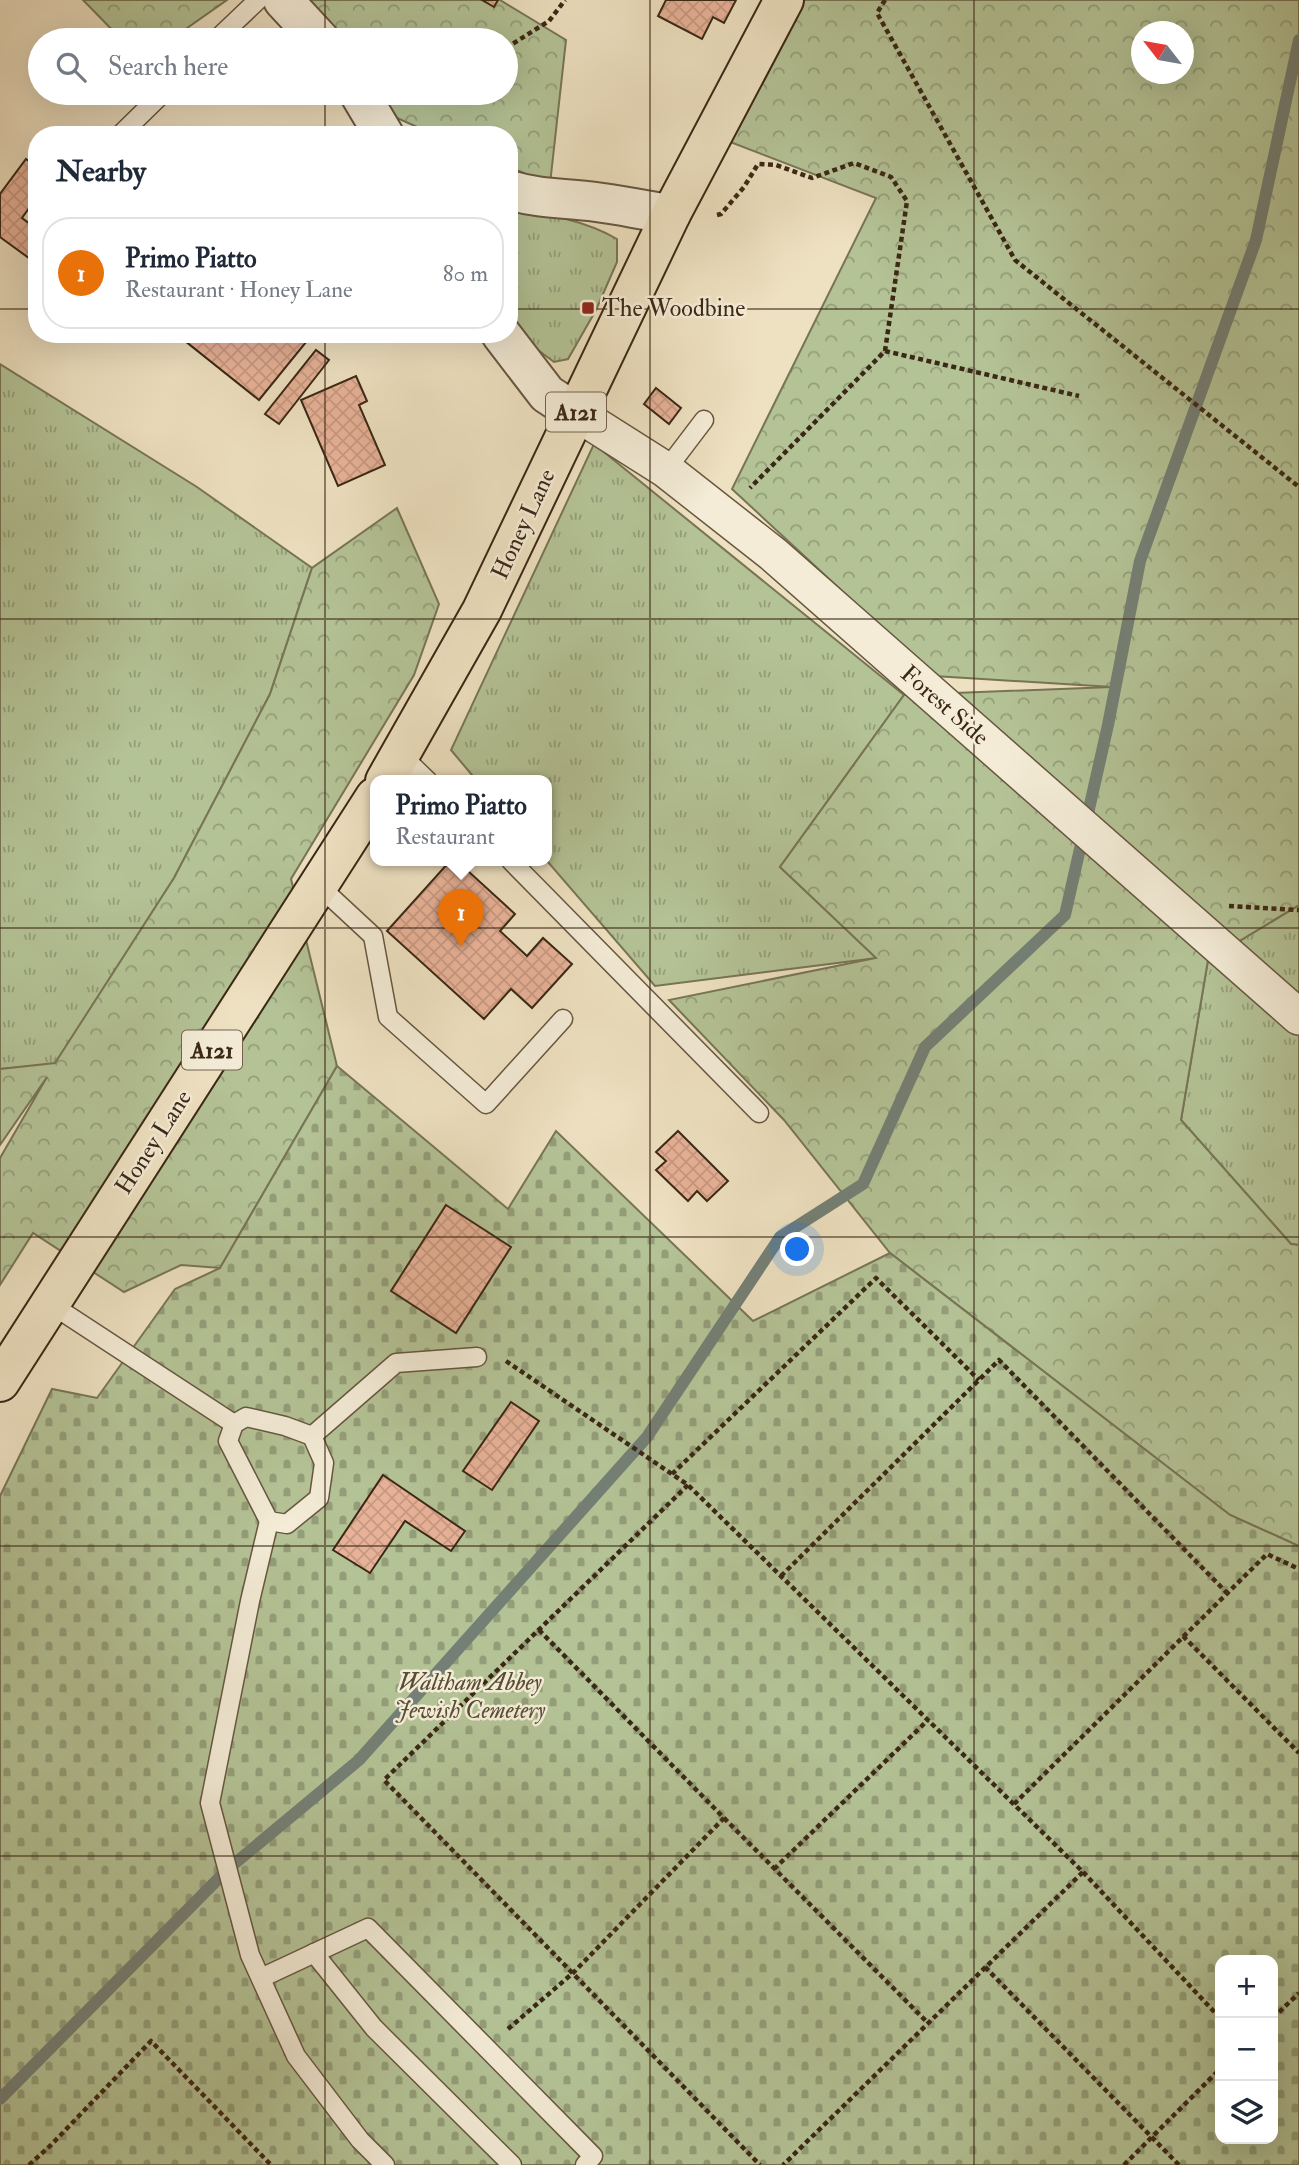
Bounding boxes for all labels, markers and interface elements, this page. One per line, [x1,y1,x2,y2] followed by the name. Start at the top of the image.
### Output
[1131,21,1194,84] north arrow
[28,28,518,105] search box
[52,48,90,86] icon: search
[108,51,228,83] text: Search here
[56,153,146,190] text: Nearby
[125,243,257,275] text: Primo Piatto
[77,259,85,288] text: 1
[443,259,488,288] text: 80 m
[125,275,353,304] text: Restaurant · Honey Lane
[602,293,745,324] place label: The Woodbine
[580,300,596,316] marker: The Woodbine
[546,392,606,432] road number: A121
[484,464,563,585] street label: Honey Lane
[894,658,995,752] street label: Forest Side
[370,775,552,866] popup
[395,790,527,822] text: Primo Piatto
[395,822,495,851] text: Restaurant
[438,889,484,947] pin: 1
[182,1030,242,1070] road number: A121
[108,1084,199,1200] street label: Honey Lane
[780,1232,814,1266] your location
[395,1667,546,1726] park label: Waltham Abbey Jewish Cemetery
[1215,1955,1278,2144] map controls
[1215,1955,1278,2018] button: +
[1215,2018,1278,2081] button: −
[1215,2081,1278,2144] button: layers

